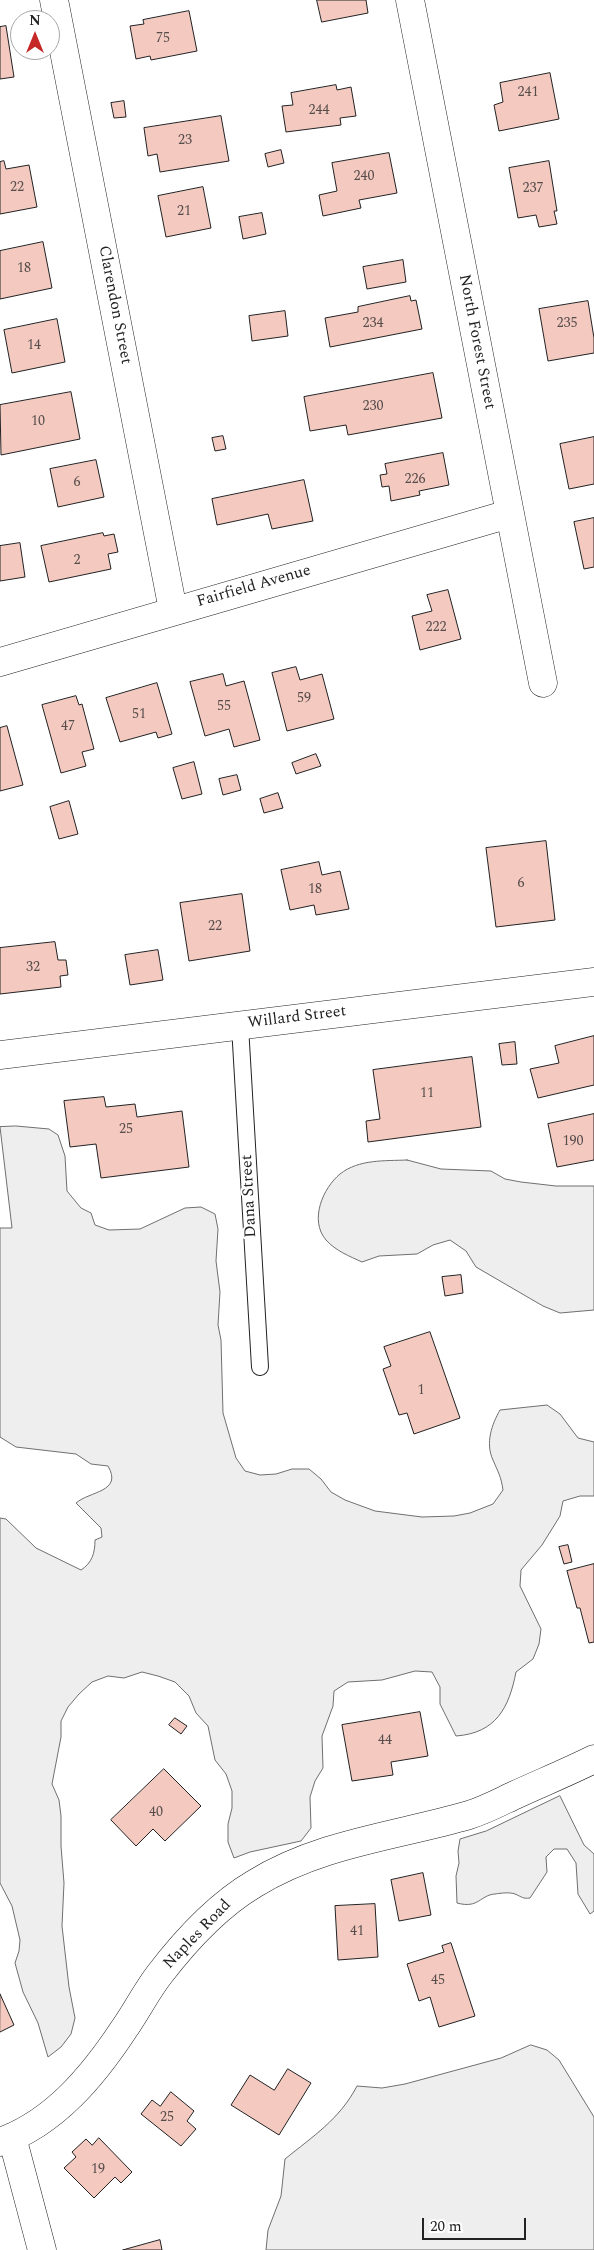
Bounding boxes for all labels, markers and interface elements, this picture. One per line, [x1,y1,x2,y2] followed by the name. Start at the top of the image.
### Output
[10,10,60,60] north arrow
[29,10,41,31] text: N
[156,31,170,47] house number: 75
[518,85,538,101] house number: 241
[309,103,329,119] house number: 244
[178,133,192,149] house number: 23
[354,169,374,185] house number: 240
[10,180,24,196] house number: 22
[523,181,543,197] house number: 237
[177,204,191,220] house number: 21
[93,244,135,366] street label: Clarendon Street
[17,261,31,277] house number: 18
[453,273,499,411] street label: North Forest Street
[363,316,383,332] house number: 234
[557,316,577,332] house number: 235
[27,338,41,354] house number: 14
[363,399,383,415] house number: 230
[31,414,45,430] house number: 10
[405,472,425,488] house number: 226
[74,475,80,491] house number: 6
[74,553,80,569] house number: 2
[195,562,313,612] street label: Fairfield Avenue
[426,620,446,636] house number: 222
[297,691,311,707] house number: 59
[217,699,231,715] house number: 55
[132,707,146,723] house number: 51
[61,719,75,735] house number: 47
[518,876,524,892] house number: 6
[308,882,322,898] house number: 18
[208,919,222,935] house number: 22
[26,960,40,976] house number: 32
[247,1002,347,1034] street label: Willard Street
[420,1086,434,1102] house number: 11
[119,1122,133,1138] house number: 25
[563,1134,583,1150] house number: 190
[238,1154,262,1238] street label: Dana Street
[418,1383,424,1399] house number: 1
[378,1733,392,1749] house number: 44
[149,1805,163,1821] house number: 40
[160,1896,236,1974] street label: Naples Road
[350,1924,364,1940] house number: 41
[431,1973,445,1989] house number: 45
[160,2110,174,2126] house number: 25
[91,2162,105,2178] house number: 19
[424,2208,528,2240] scale bar
[430,2215,462,2238] text: 20 m

